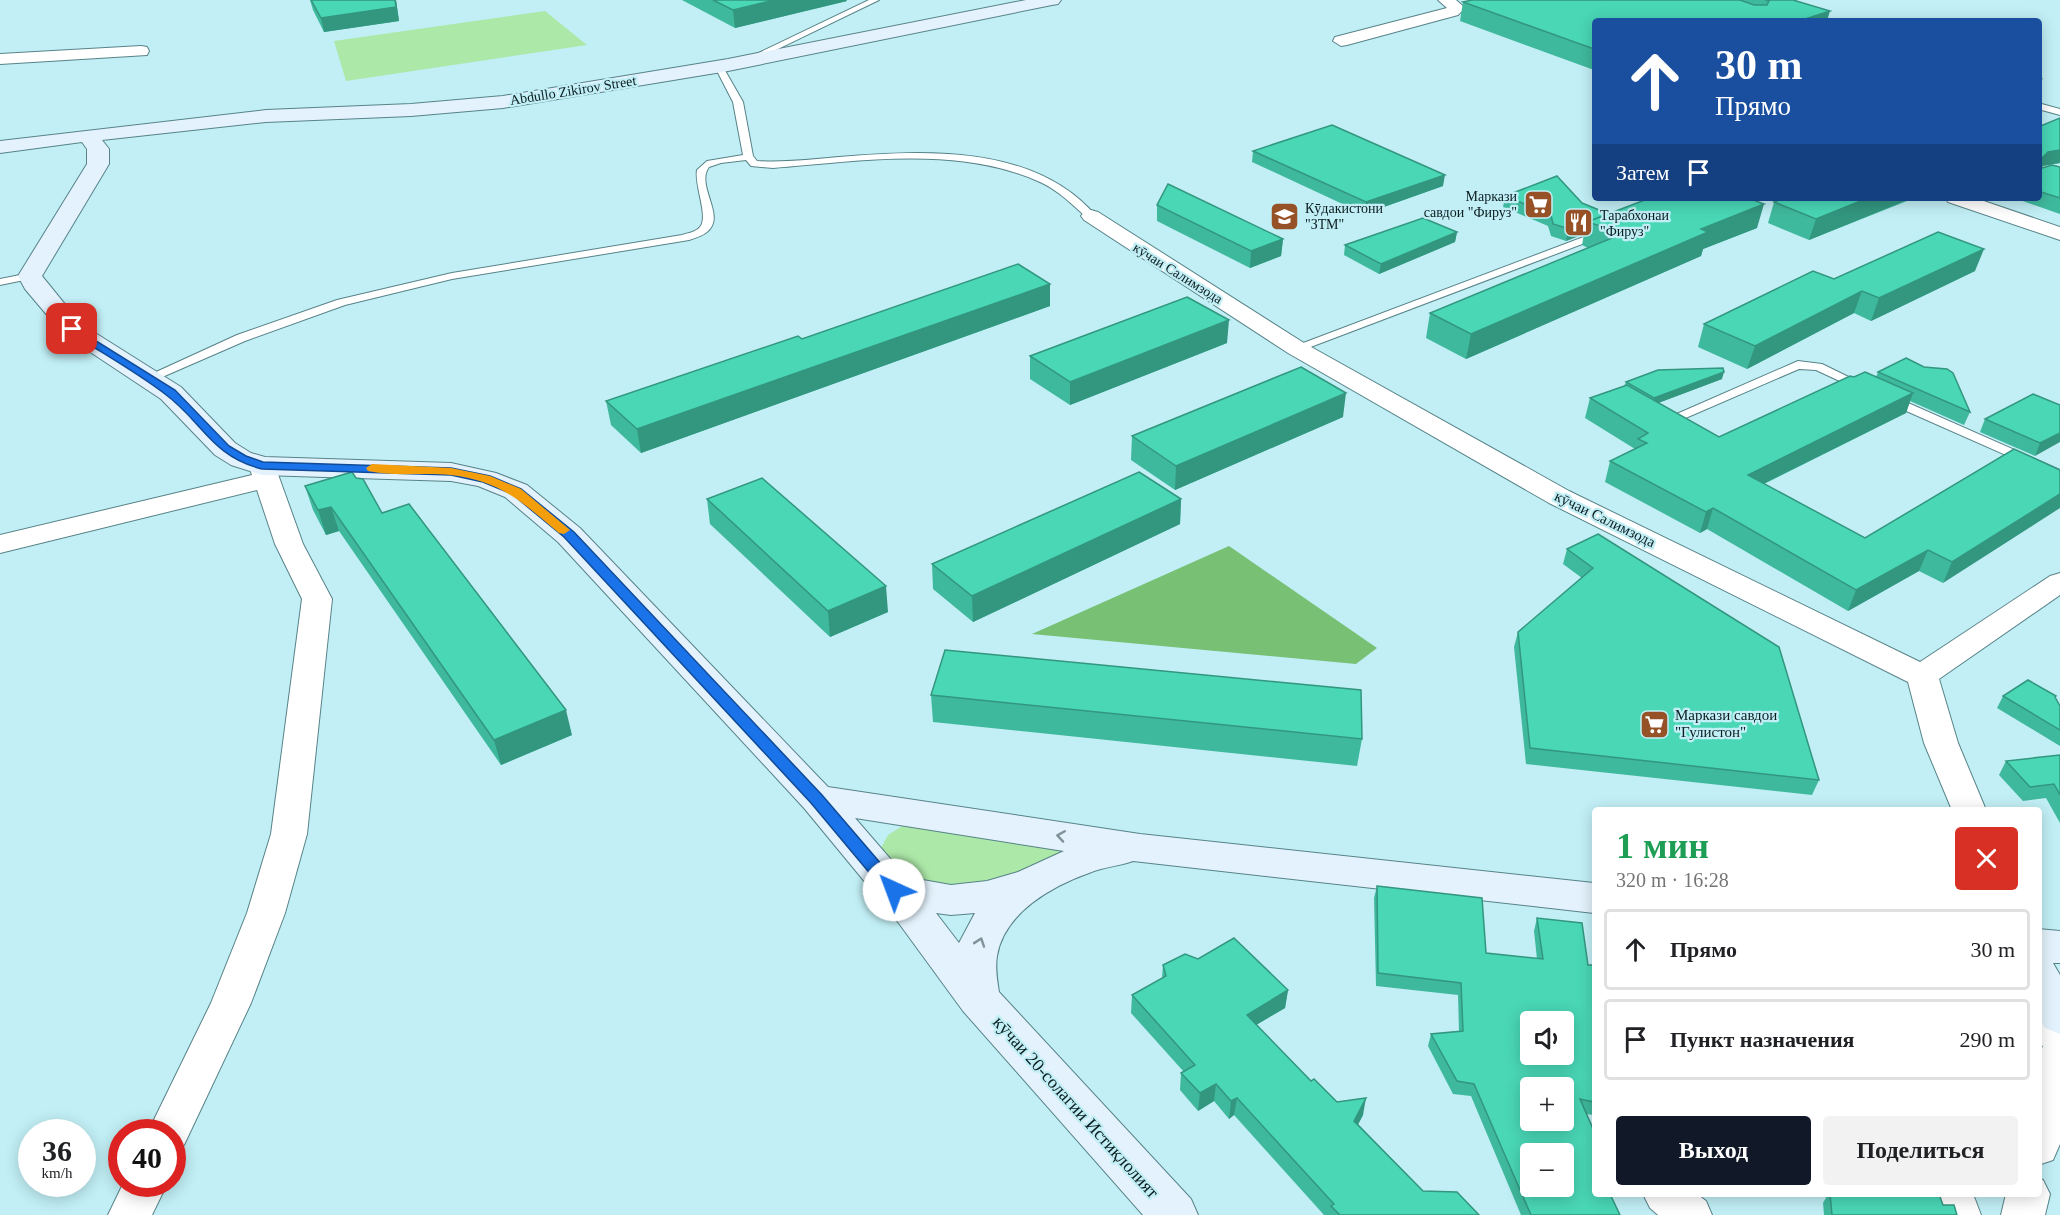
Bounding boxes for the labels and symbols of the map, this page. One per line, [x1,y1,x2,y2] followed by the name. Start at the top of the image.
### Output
[509,73,637,108] street label: Abdullo Zikirov Street
[1522,188,1554,220] supermarket icon: Маркази савдои "Фируз"
[1424,189,1517,220] place label: Маркази савдои "Фируз"
[1268,200,1300,232] school or university icon: Кӯдакистони "ЗТМ"
[1305,201,1384,232] place label: Кӯдакистони "ЗТМ"
[1563,207,1595,239] restaurant icon: Тарабхонаи "Фируз"
[1600,208,1669,239] place label: Тарабхонаи "Фируз"
[1130,240,1226,307] street label: кӯчаи Салимзода
[46,303,97,354] pin
[1552,488,1658,550] street label: кӯчаи Салимзода
[1675,707,1777,740] place label: Маркази савдои "Гулистон"
[1638,708,1670,740] supermarket icon: Маркази савдои "Гулистон"
[1057,830,1066,842] one-way arrow
[862,858,926,922] position arrow
[973,937,986,948] one-way arrow
[989,1012,1163,1202] street label: кӯчаи 20-солагии Истиқлолият
[108,1119,186,1197] speed limit sign: 40

